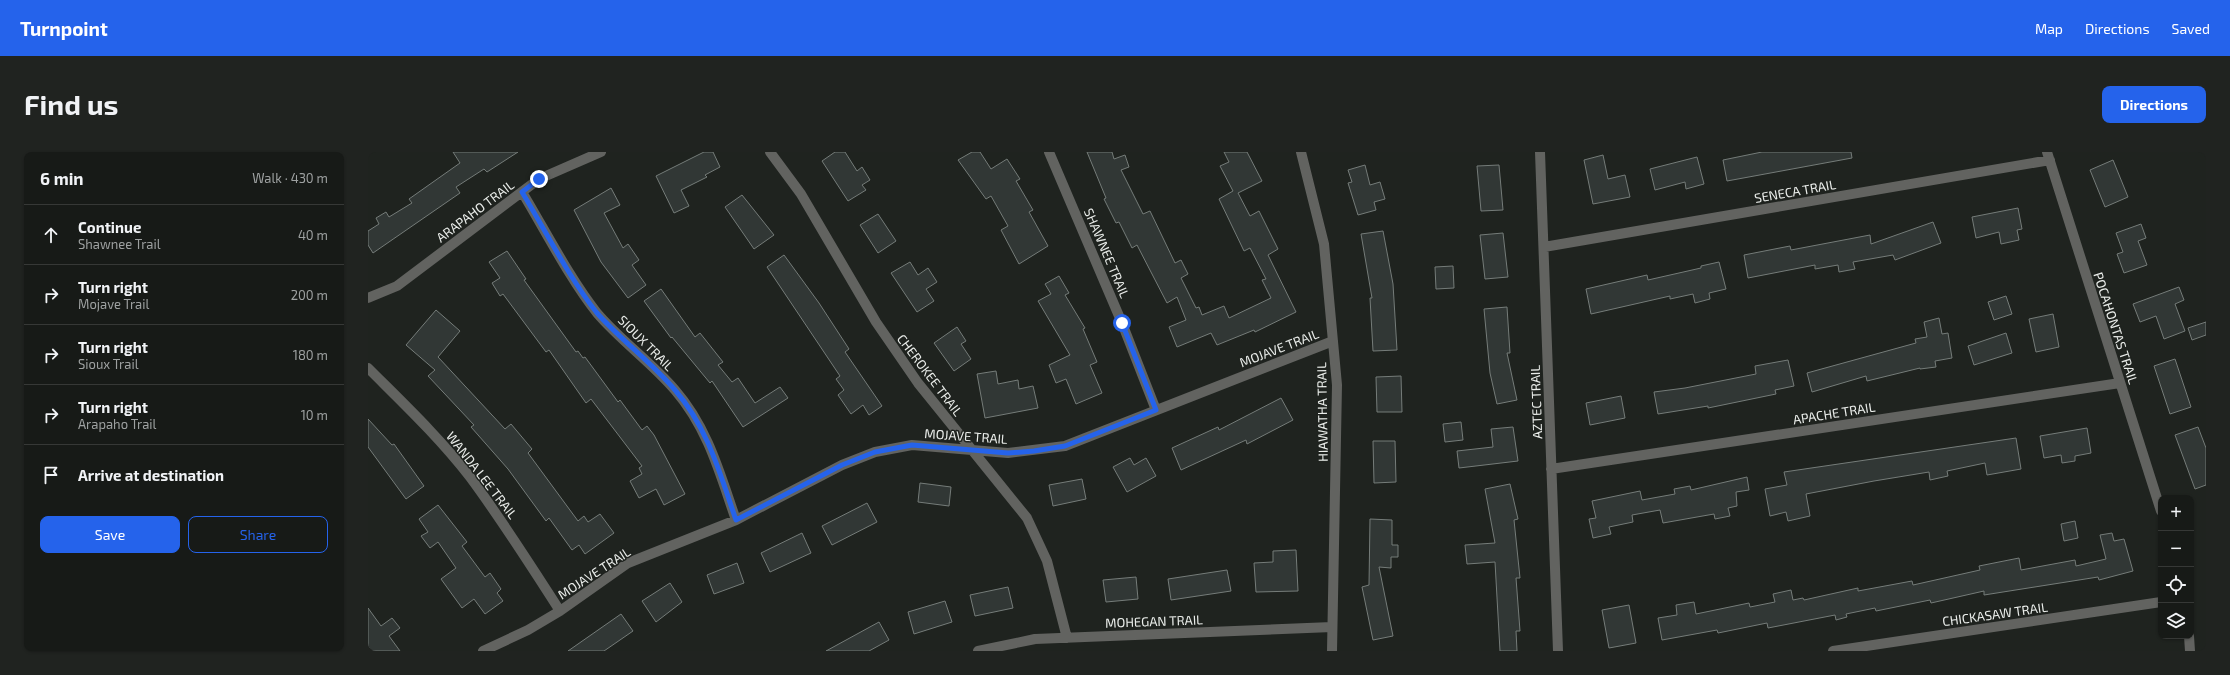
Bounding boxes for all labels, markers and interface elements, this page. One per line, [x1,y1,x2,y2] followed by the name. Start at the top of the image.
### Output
[20,17,108,40] text: Turnpoint
[2035,20,2063,37] text: Map
[2085,20,2150,37] text: Directions
[2172,20,2210,37] text: Saved
[2102,86,2206,123] button: Directions
[24,87,118,121] text: Find us
[40,168,84,188] text: 6 min
[252,170,328,186] text: Walk · 430 m
[530,170,548,188] route end
[433,176,517,245] street label: ARAPAHO TRAIL
[1753,176,1837,206] street label: SENECA TRAIL
[1081,206,1133,301] street label: SHAWNEE TRAIL
[78,218,141,236] text: Continue
[40,224,62,246] icon: ahead
[298,227,328,243] text: 40 m
[78,236,161,252] text: Shawnee Trail
[2090,270,2142,386] street label: POCAHONTAS TRAIL
[78,278,148,296] text: Turn right
[40,284,62,306] icon: right
[291,287,328,303] text: 200 m
[78,296,149,312] text: Mojave Trail
[615,312,677,374] street label: SIOUX TRAIL
[1113,314,1131,332] route start
[1237,325,1321,370] street label: MOJAVE TRAIL
[894,331,966,419] street label: CHEROKEE TRAIL
[78,338,148,356] text: Turn right
[40,344,62,366] icon: right
[293,347,328,363] text: 180 m
[78,356,139,372] text: Sioux Trail
[1313,362,1331,462] street label: HIAWATHA TRAIL
[1527,364,1545,439] street label: AZTEC TRAIL
[78,398,148,416] text: Turn right
[1792,399,1877,427] street label: APACHE TRAIL
[40,404,62,426] icon: right
[301,407,328,423] text: 10 m
[78,416,156,432] text: Arapaho Trail
[924,425,1009,447] street label: MOJAVE TRAIL
[443,428,521,522] street label: WANDA LEE TRAIL
[40,464,62,486] icon: arrive
[78,466,224,484] text: Arrive at destination
[2158,495,2194,639] map controls
[2158,495,2194,531] button: +
[40,516,180,553] button: Save
[188,516,328,553] button: Share
[2158,531,2194,567] button: −
[555,543,634,602] street label: MOJAVE TRAIL
[2158,567,2194,603] button: locate
[1941,599,2049,629] street label: CHICKASAW TRAIL
[2158,603,2194,639] button: layers
[1105,611,1203,631] street label: MOHEGAN TRAIL

